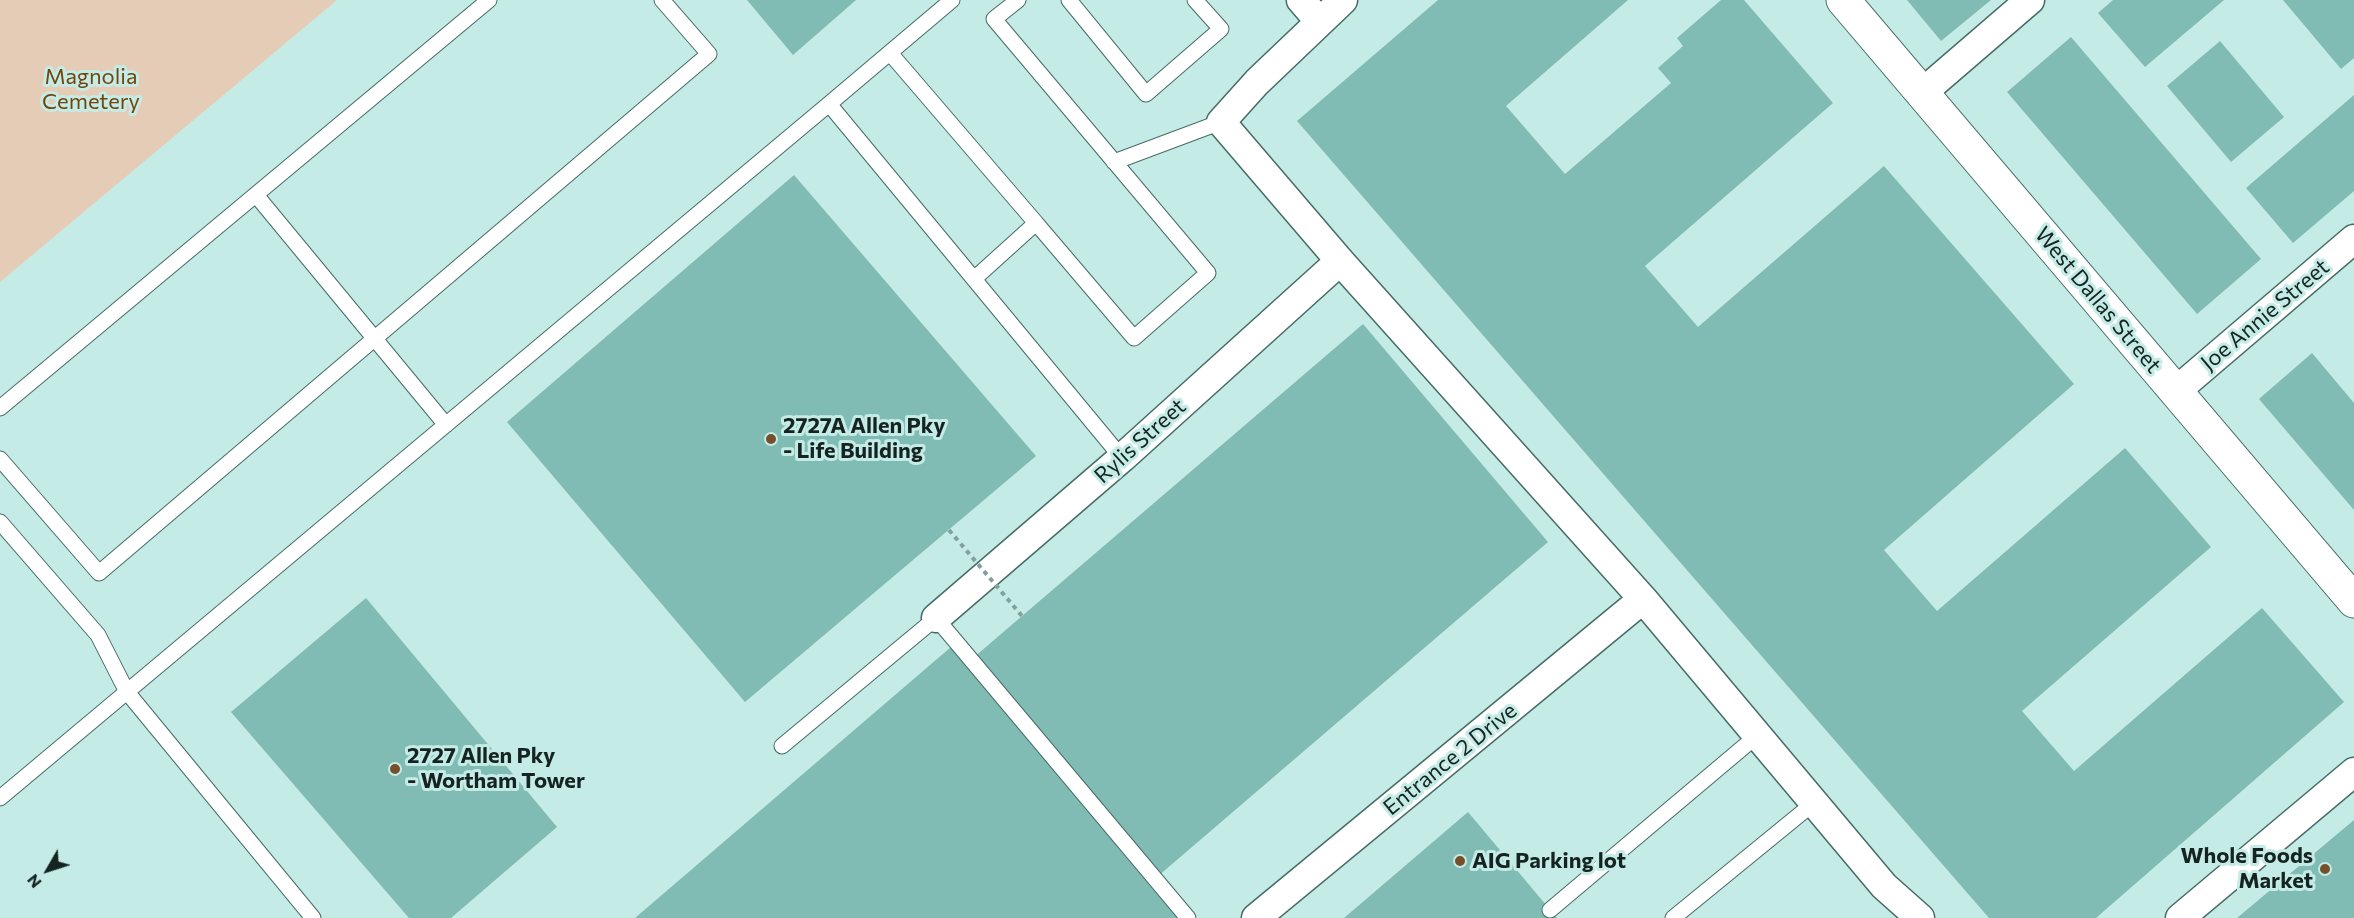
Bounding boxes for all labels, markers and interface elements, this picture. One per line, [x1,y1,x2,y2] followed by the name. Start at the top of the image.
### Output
[42,64,140,116] park label: Magnolia Cemetery
[2029,222,2167,378] street label: West Dallas Street
[2195,254,2335,376] street label: Joe Annie Street
[1089,393,1191,489] street label: Rylis Street
[783,413,946,464] place label: 2727A Allen Pky - Life Building
[764,432,778,446] marker: 2727A Allen Pky - Life Building
[1378,697,1522,821] street label: Entrance 2 Drive
[407,743,585,794] place label: 2727 Allen Pky - Wortham Tower
[388,762,402,776] marker: 2727 Allen Pky - Wortham Tower
[18,840,78,900] north arrow
[2180,843,2313,894] place label: Whole Foods Market
[1472,848,1626,874] place label: AIG Parking lot
[1453,854,1467,868] marker: AIG Parking lot
[2318,862,2332,876] marker: Whole Foods Market
[22,871,45,892] text: N

